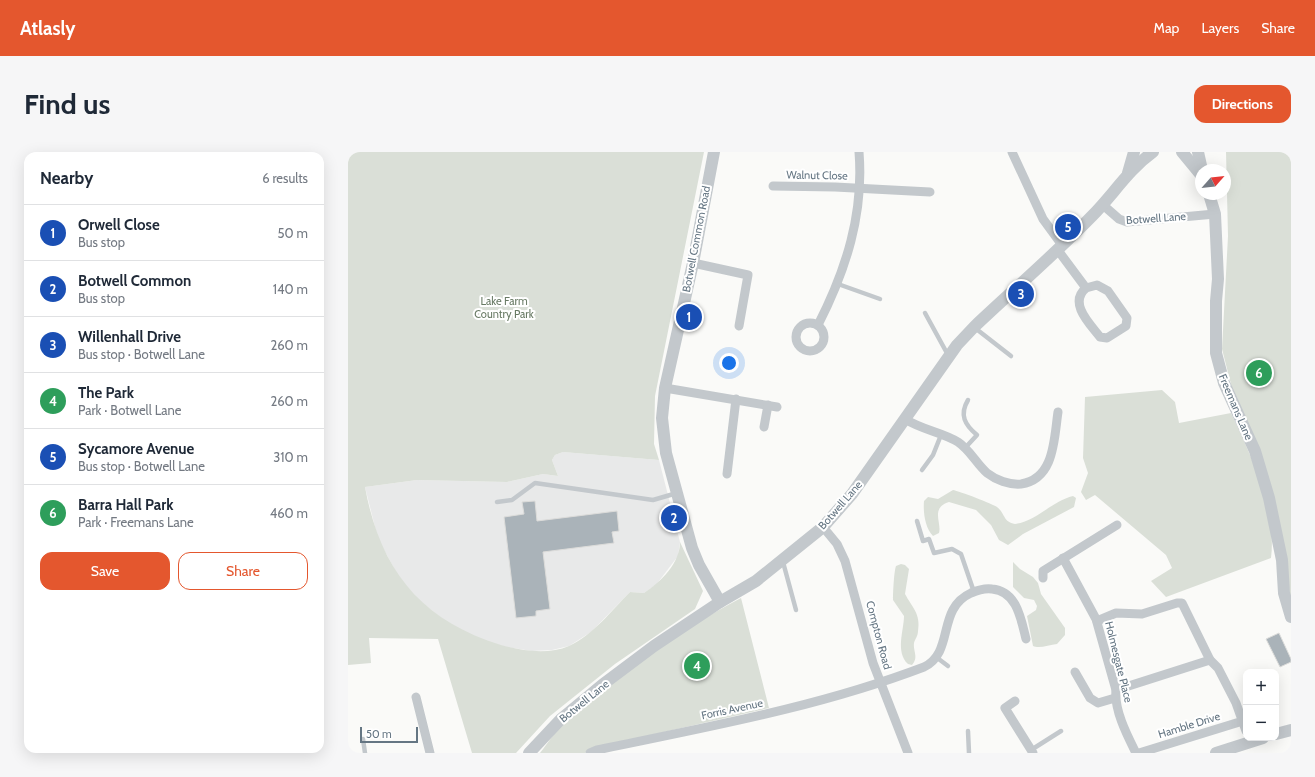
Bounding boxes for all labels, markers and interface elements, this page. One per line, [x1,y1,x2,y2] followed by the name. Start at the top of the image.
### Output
[20,17,76,40] text: Atlasly
[1154,19,1179,37] text: Map
[1201,19,1239,37] text: Layers
[1261,19,1295,37] text: Share
[1194,85,1291,123] button: Directions
[24,87,110,121] text: Find us
[1195,164,1231,200] north arrow
[786,167,848,183] street label: Walnut Close
[40,168,93,188] text: Nearby
[262,170,308,186] text: 6 results
[679,185,713,293] street label: Botwell Common Road
[1126,209,1187,227] street label: Botwell Lane
[1055,212,1081,242] pin: 5
[78,216,160,234] text: Orwell Close
[51,225,55,241] text: 1
[278,225,308,241] text: 50 m
[78,234,125,250] text: Bus stop
[78,272,191,290] text: Botwell Common
[1008,279,1034,309] pin: 3
[50,281,56,297] text: 2
[273,281,308,297] text: 140 m
[78,290,125,306] text: Bus stop
[474,294,534,321] park label: Lake Farm Country Park
[676,302,702,332] pin: 1
[78,328,181,346] text: Willenhall Drive
[49,337,57,353] text: 3
[270,337,308,353] text: 260 m
[78,346,205,362] text: Bus stop · Botwell Lane
[719,353,739,373] your location
[1246,358,1272,388] pin: 6
[1216,372,1256,443] street label: Freemans Lane
[78,384,134,402] text: The Park
[49,393,57,409] text: 4
[270,393,308,409] text: 260 m
[78,402,181,418] text: Park · Botwell Lane
[78,440,194,458] text: Sycamore Avenue
[50,449,56,465] text: 5
[273,449,308,465] text: 310 m
[78,458,205,474] text: Bus stop · Botwell Lane
[815,477,865,532] street label: Botwell Lane
[78,496,174,514] text: Barra Hall Park
[661,503,687,533] pin: 2
[49,505,57,521] text: 6
[270,505,308,521] text: 460 m
[78,514,194,530] text: Park · Freemans Lane
[40,552,170,590] button: Save
[178,552,308,590] button: Share
[863,599,895,671] street label: Compton Road
[1102,620,1136,704] street label: Holmesgate Place
[684,651,710,681] pin: 4
[1243,669,1279,741] map controls
[1243,669,1279,705] button: +
[556,676,612,725] street label: Botwell Lane
[700,696,764,722] street label: Forris Avenue
[1243,705,1279,741] button: −
[1156,709,1222,741] street label: Hamble Drive
[360,725,418,744] scale bar
[366,727,392,741] text: 50 m

